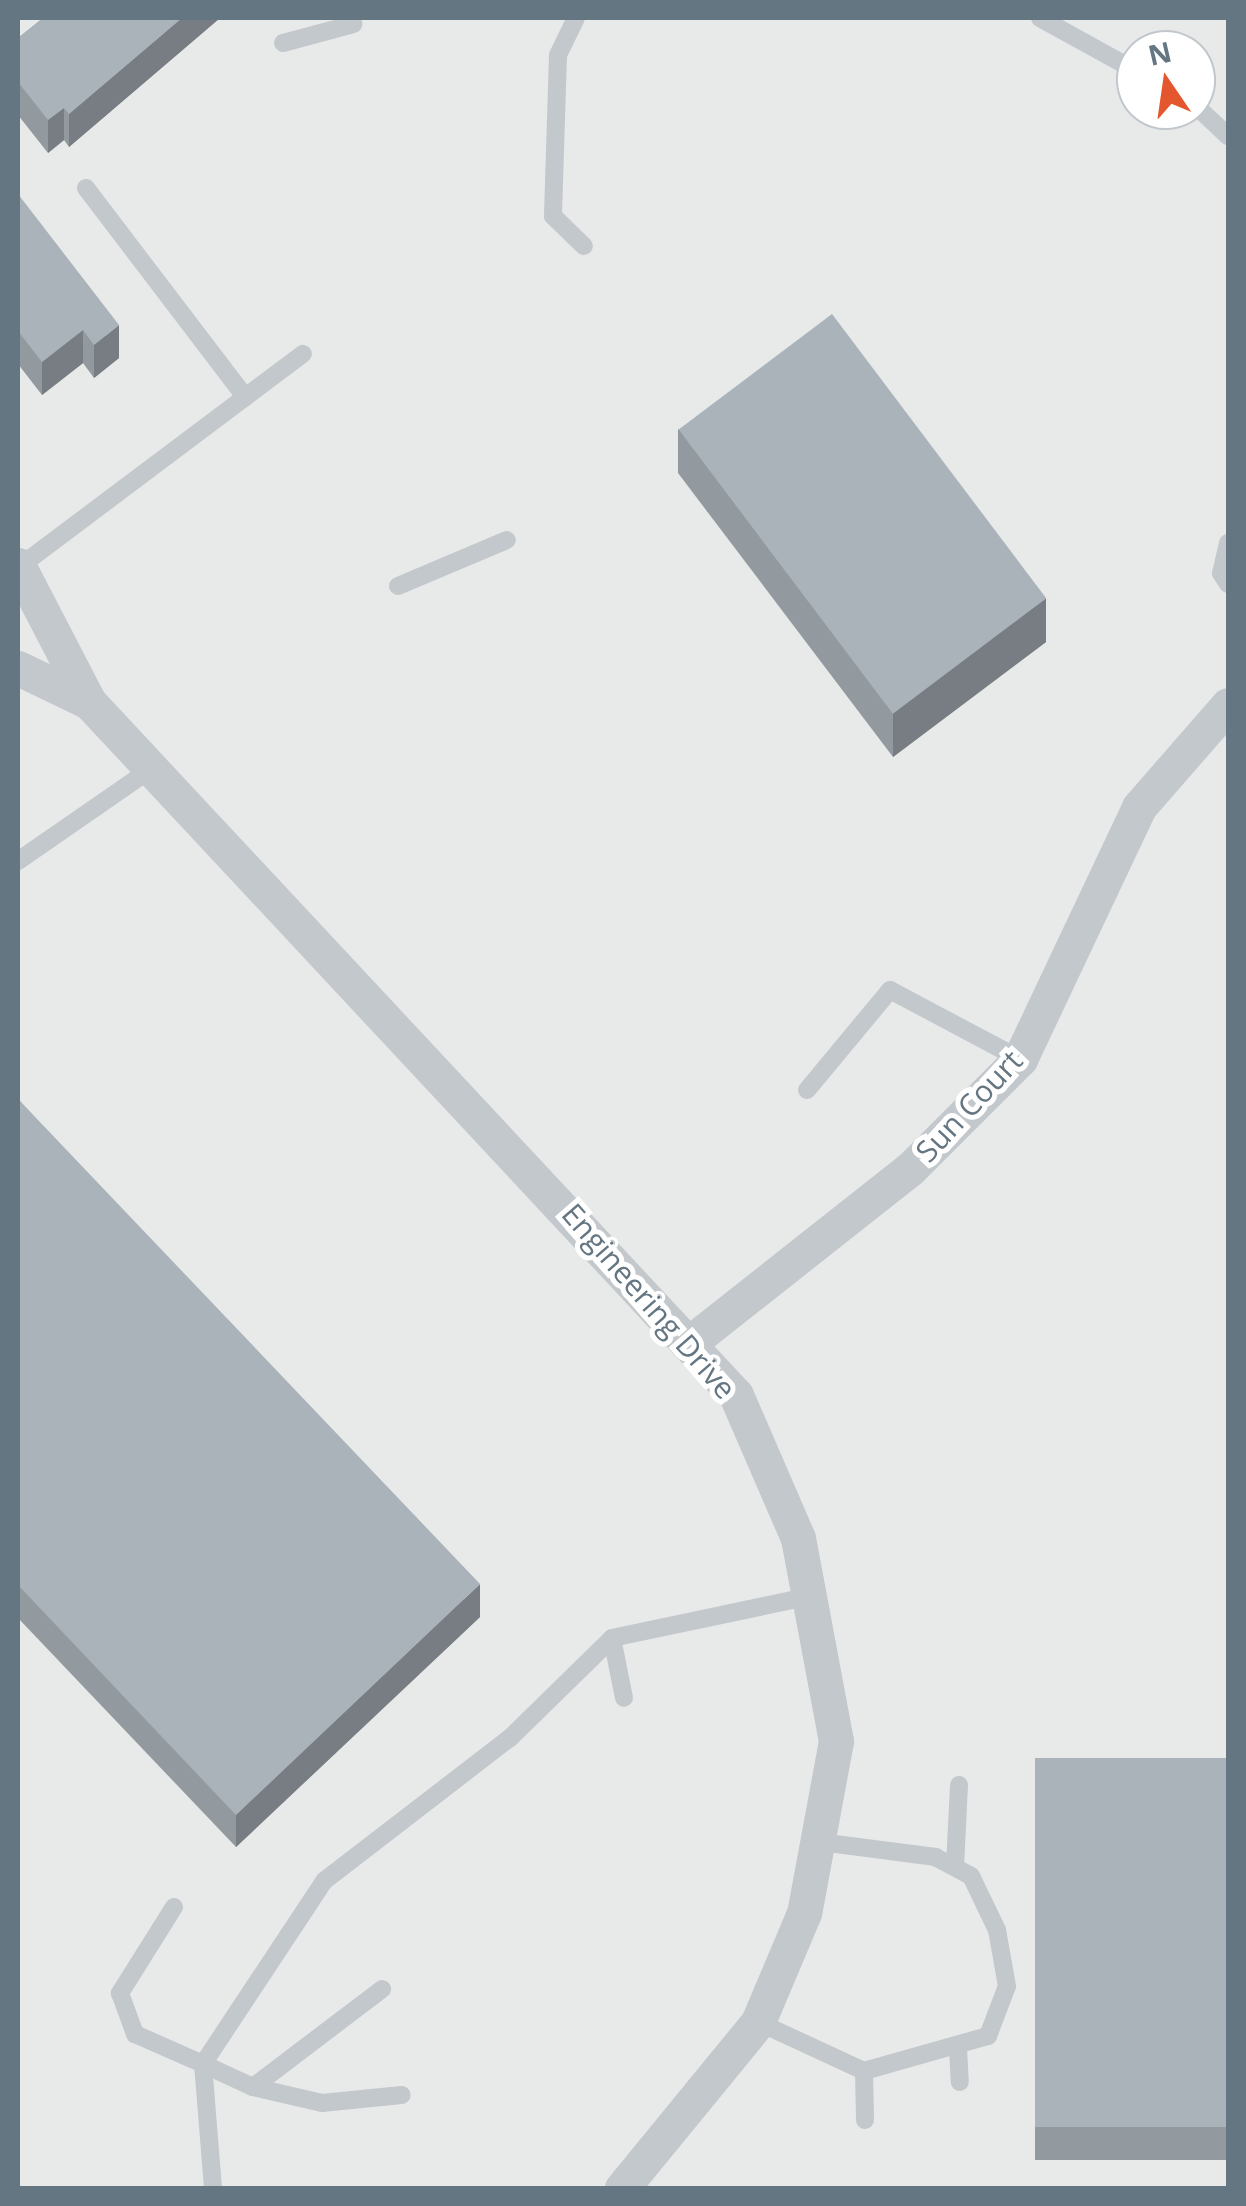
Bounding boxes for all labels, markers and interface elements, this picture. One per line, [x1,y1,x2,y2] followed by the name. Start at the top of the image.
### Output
[1116,30,1216,130] north arrow
[1144,32,1175,74] text: N
[908,1043,1030,1169] street label: Sun Court
[554,1196,744,1406] street label: Engineering Drive

